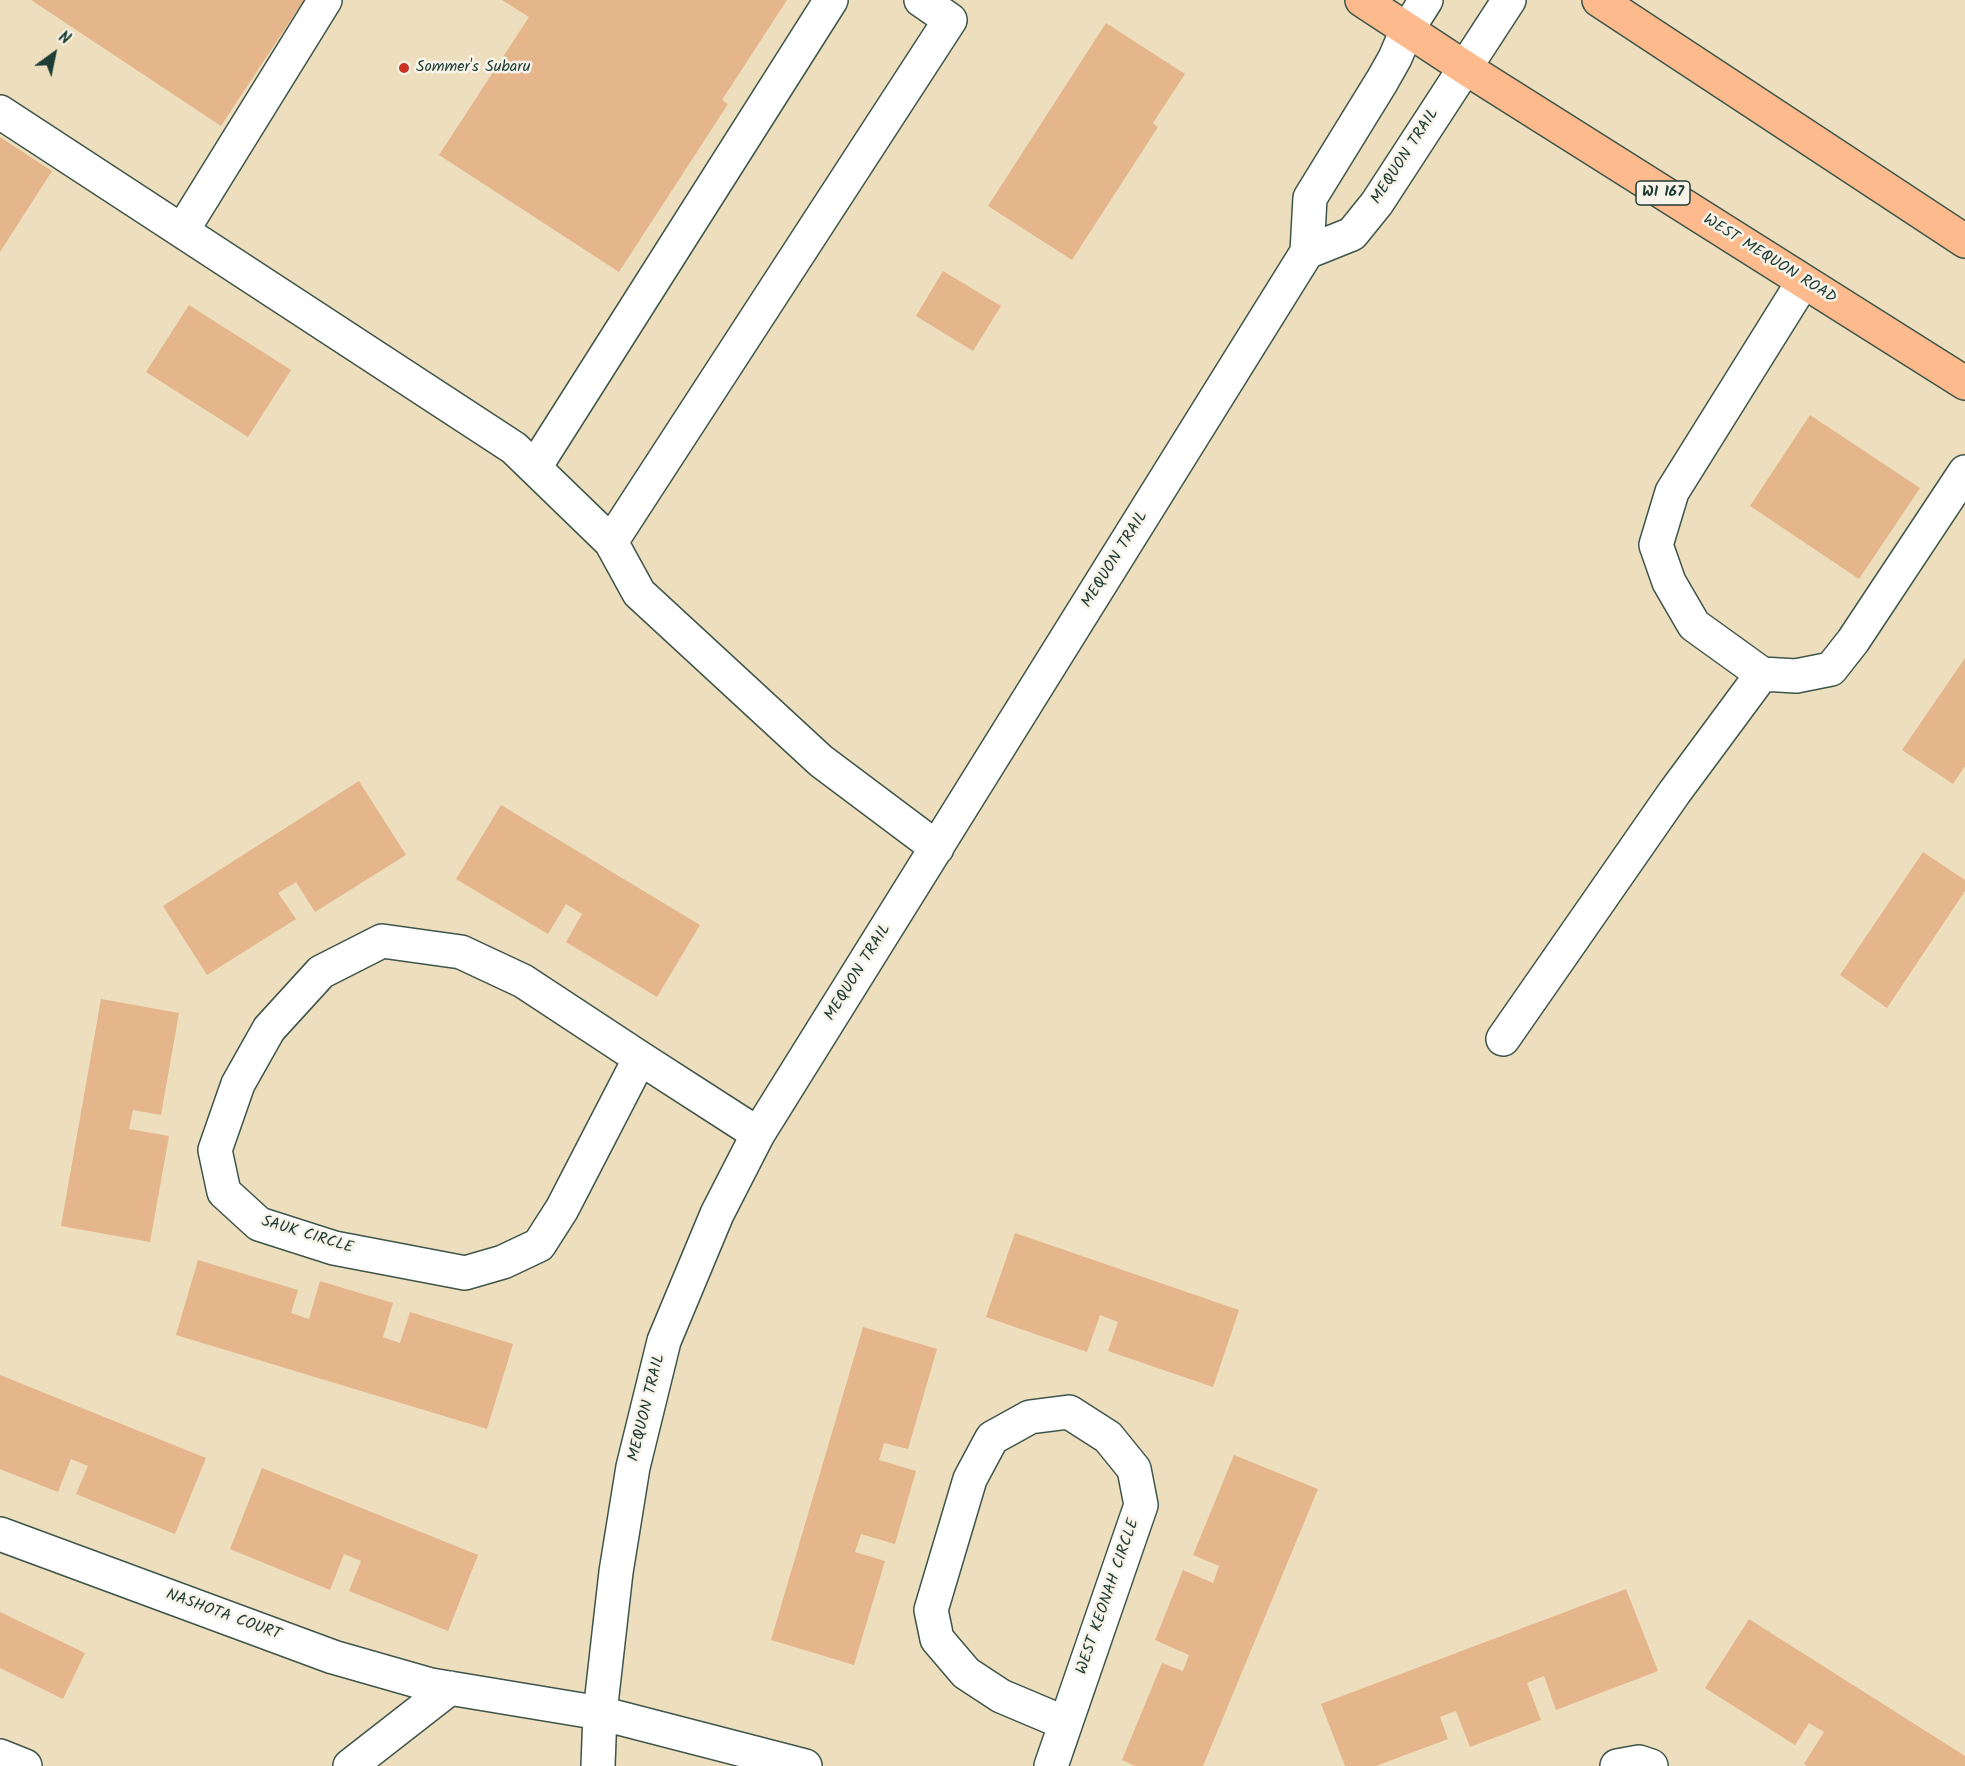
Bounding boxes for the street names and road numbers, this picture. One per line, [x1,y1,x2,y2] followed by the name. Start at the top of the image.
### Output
[1368,106,1444,208] street label: MEQUON TRAIL
[1636,181,1690,205] road number: WI 167
[1699,211,1839,309] street label: WEST MEQUON ROAD
[1079,508,1153,612] street label: MEQUON TRAIL
[822,921,896,1025] street label: MEQUON TRAIL
[259,1213,355,1259] street label: SAUK CIRCLE
[625,1352,671,1464] street label: MEQUON TRAIL
[1073,1517,1145,1677] street label: WEST KEONAH CIRCLE
[163,1586,283,1646] street label: NASHOTA COURT

